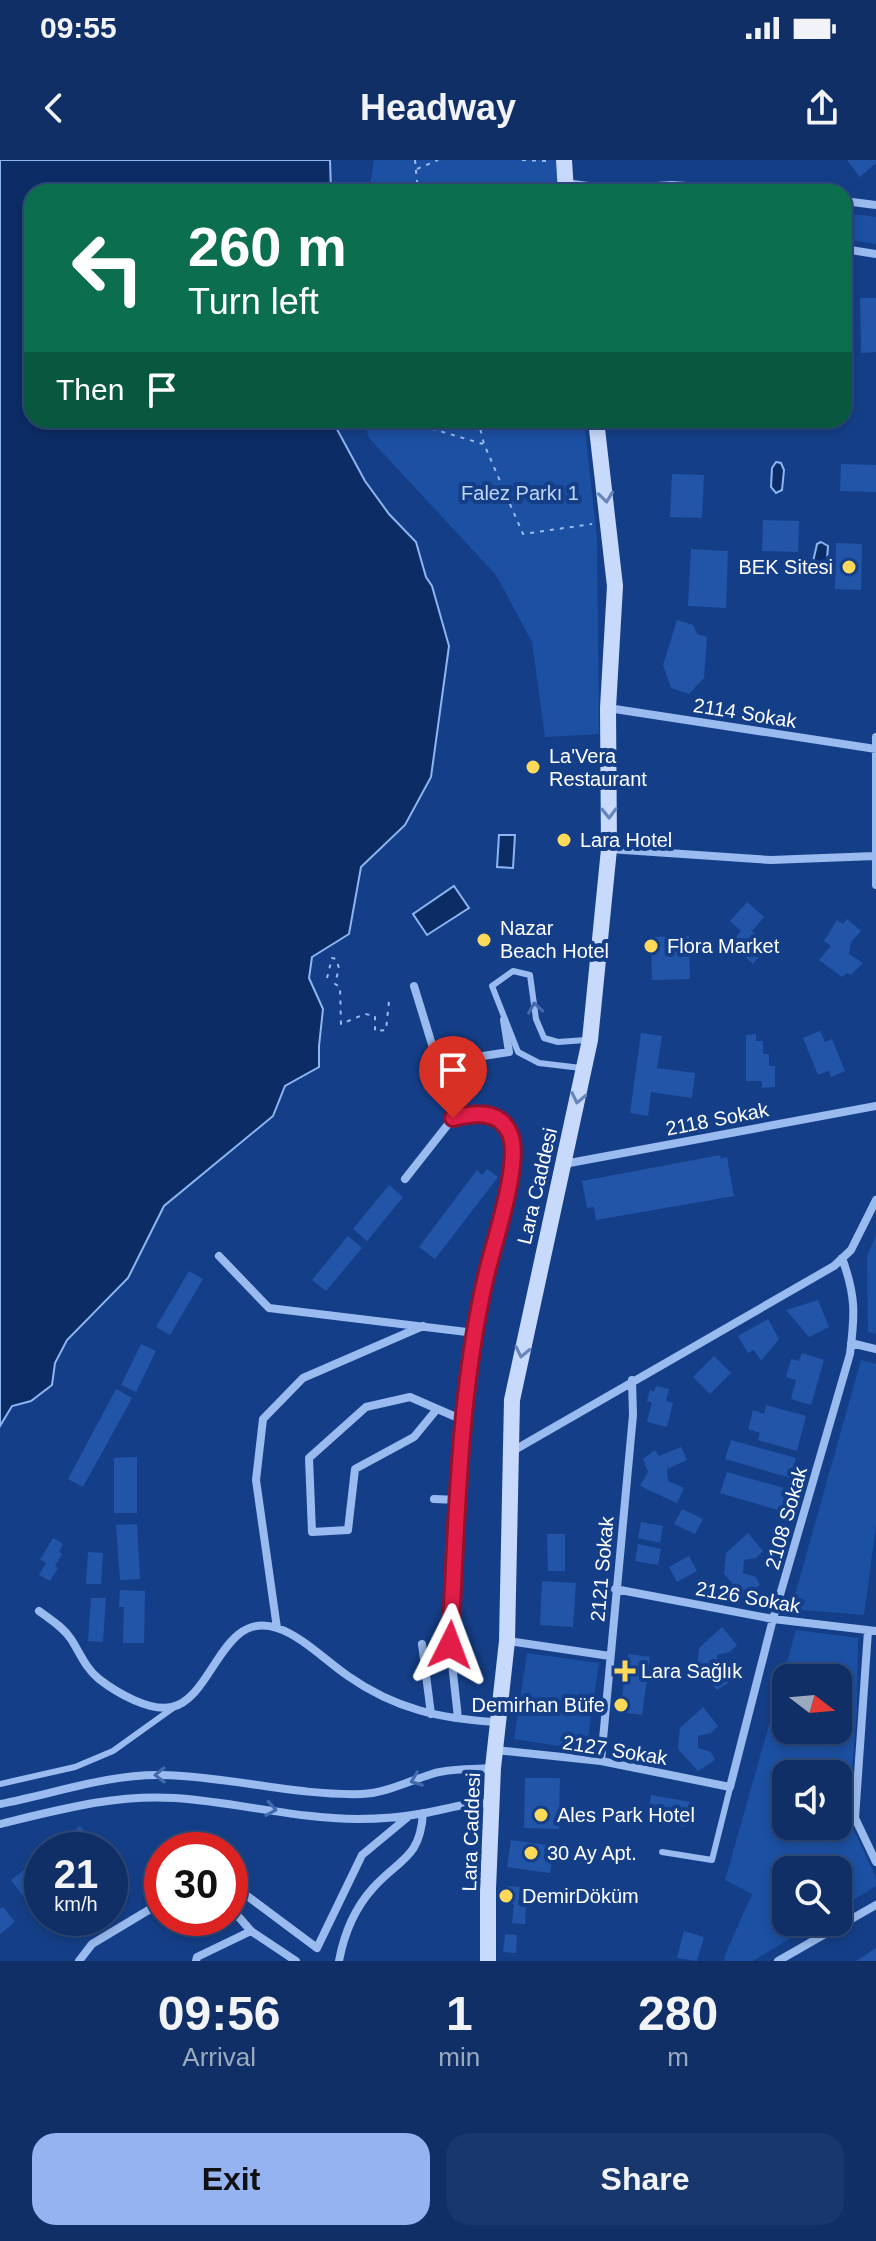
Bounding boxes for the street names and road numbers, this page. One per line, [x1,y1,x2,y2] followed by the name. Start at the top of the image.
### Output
[692,694,799,732] street label: 2114 Sokak
[664,1098,771,1140] street label: 2118 Sokak
[513,1126,561,1246] street label: Lara Caddesi
[761,1463,811,1572] street label: 2108 Sokak
[586,1514,618,1623] street label: 2121 Sokak
[694,1577,803,1617] street label: 2126 Sokak
[561,1731,670,1769] street label: 2127 Sokak
[458,1772,484,1892] street label: Lara Caddesi

